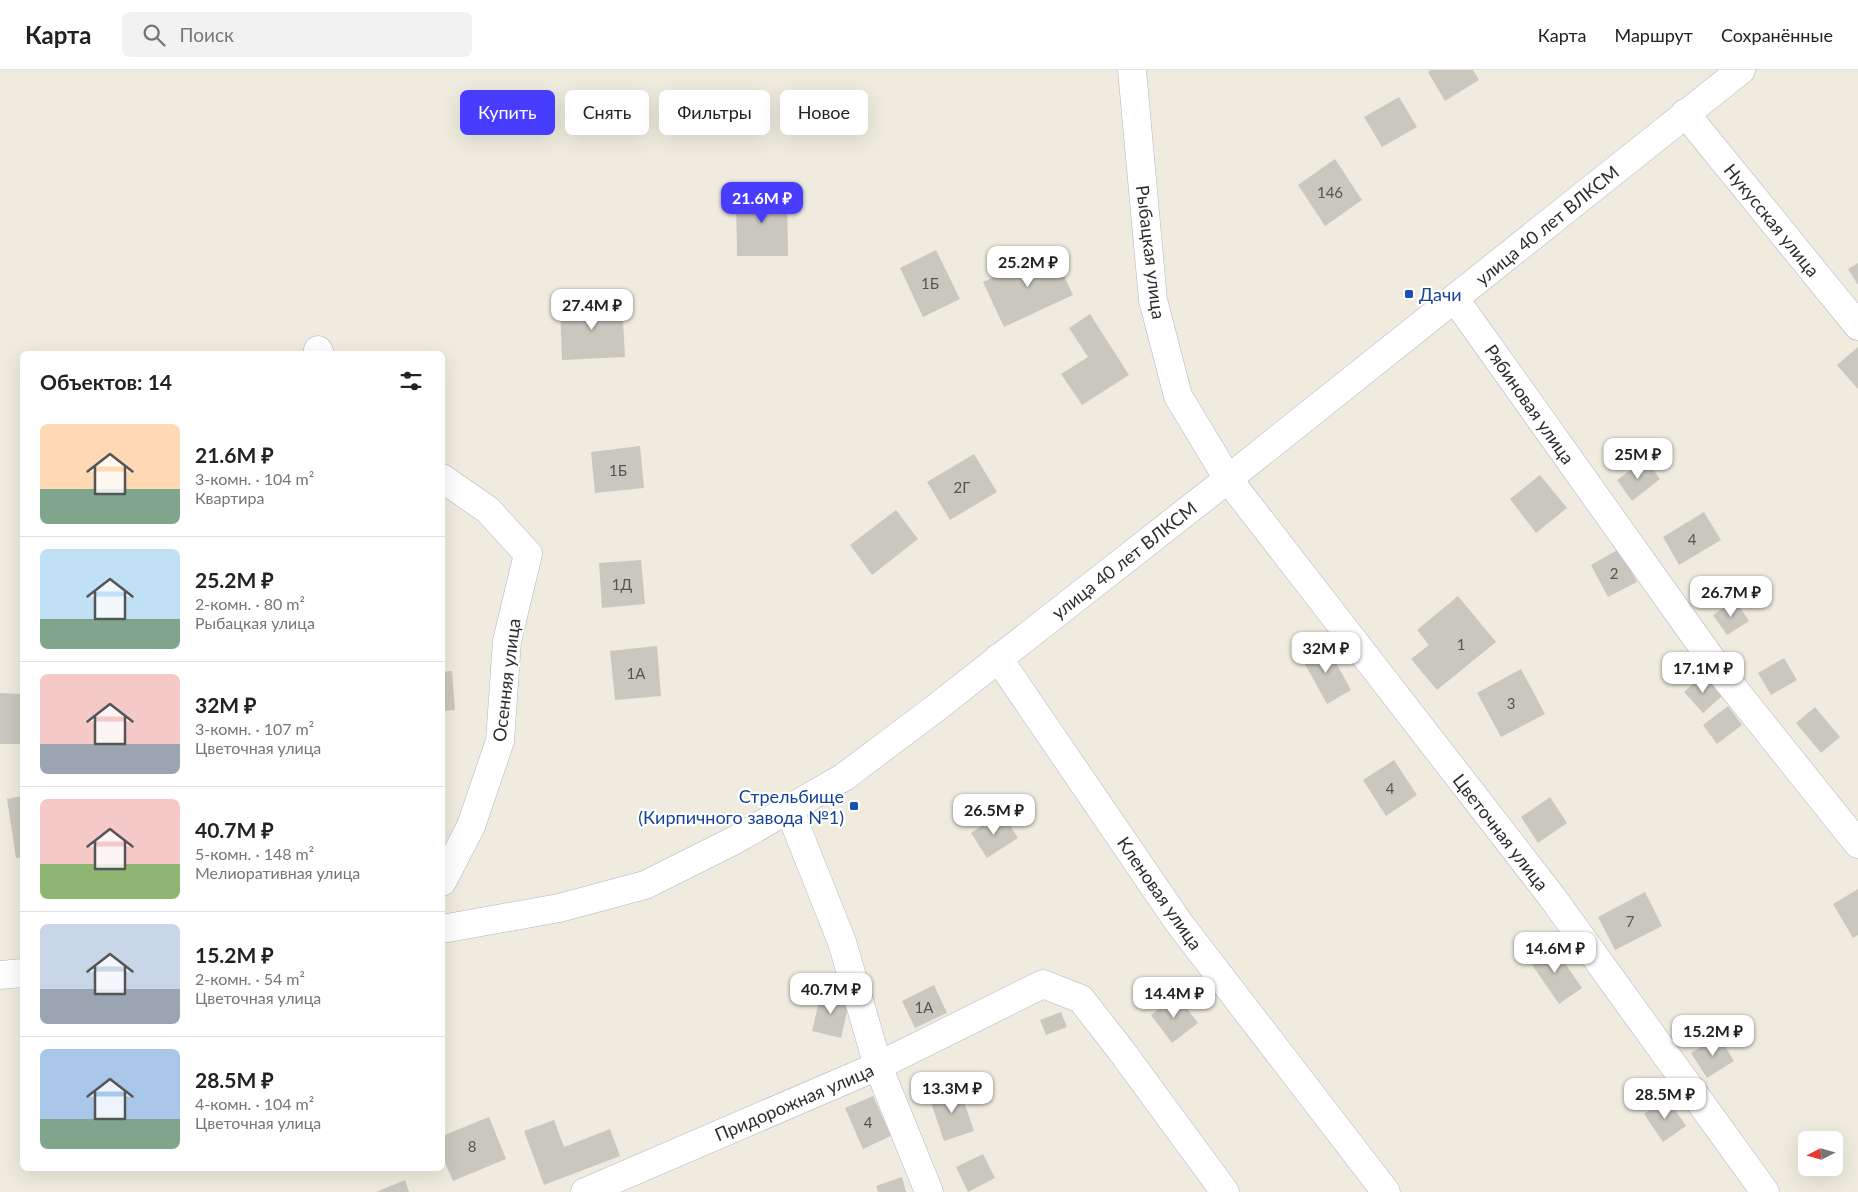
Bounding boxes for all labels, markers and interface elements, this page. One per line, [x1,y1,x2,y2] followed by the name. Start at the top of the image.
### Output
[122,12,472,57] search box
[25,20,92,49] text: Карта
[140,21,168,49] icon: search
[180,23,234,46] text: Поиск
[1538,24,1586,46] text: Карта
[1614,24,1693,46] text: Маршрут
[1721,24,1833,46] text: Сохранённые
[460,90,555,135] chip: Купить
[565,90,649,135] chip: Снять
[659,90,770,135] chip: Фильтры
[780,90,868,135] chip: Новое
[1720,159,1824,281] street label: Нукусская улица
[1471,161,1623,289] street label: улица 40 лет ВЛКСМ
[716,182,808,224] pin: 21.6M ₽
[1317,183,1343,201] house number: 146
[1132,184,1170,320] street label: Рыбацкая улица
[732,188,792,207] text: 21.6M ₽
[982,246,1074,288] pin: 25.2M ₽
[998,252,1058,271] text: 25.2M ₽
[921,274,939,292] house number: 1Б
[1419,283,1462,305] place label: Дачи
[546,288,638,331] pin: 27.4M ₽
[1403,288,1415,300] marker: Дачи
[562,295,622,314] text: 27.4M ₽
[1481,340,1579,468] street label: Рябиновая улица
[397,367,425,395] icon: filters
[40,369,172,394] text: Объектов: 14
[1603,438,1673,480] pin: 25M ₽
[195,442,274,467] text: 21.6M ₽
[80,444,140,504] icon: home
[1615,444,1661,463] text: 25M ₽
[609,461,627,479] house number: 1Б
[195,469,314,488] text: 3-комн. · 104 m²
[954,478,970,496] house number: 2Г
[195,488,264,507] text: Квартира
[1047,497,1201,623] street label: улица 40 лет ВЛКСМ
[1688,530,1697,548] house number: 4
[1610,564,1618,582] house number: 2
[195,567,274,592] text: 25.2M ₽
[80,569,140,629] icon: home
[612,575,632,593] house number: 1Д
[1685,576,1777,618] pin: 26.7M ₽
[1701,582,1761,601] text: 26.7M ₽
[195,594,305,613] text: 2-комн. · 80 m²
[195,613,315,632] text: Рыбацкая улица
[488,617,524,743] street label: Осенняя улица
[1291,632,1361,674] pin: 32M ₽
[1457,635,1465,653] house number: 1
[1303,638,1349,657] text: 32M ₽
[1657,652,1749,694] pin: 17.1M ₽
[1673,658,1733,677] text: 17.1M ₽
[627,664,646,682] house number: 1А
[195,692,257,717] text: 32M ₽
[80,694,140,754] icon: home
[1507,694,1515,712] house number: 3
[195,719,314,738] text: 3-комн. · 107 m²
[195,738,321,757] text: Цветочная улица
[1449,769,1553,895] street label: Цветочная улица
[1386,779,1395,797] house number: 4
[638,785,844,828] place label: Стрельбище (Кирпичного завода №1)
[948,794,1040,836] pin: 26.5M ₽
[848,800,860,812] marker: Стрельбище (Кирпичного завода №1)
[964,800,1024,819] text: 26.5M ₽
[195,817,274,842] text: 40.7M ₽
[80,819,140,879] icon: home
[1113,832,1207,954] street label: Кленовая улица
[195,844,314,863] text: 5-комн. · 148 m²
[195,863,360,882] text: Мелиоративная улица
[1626,912,1635,930] house number: 7
[1509,932,1601,974] pin: 14.6M ₽
[1525,938,1585,957] text: 14.6M ₽
[195,942,274,967] text: 15.2M ₽
[80,944,140,1004] icon: home
[195,969,305,988] text: 2-комн. · 54 m²
[785,972,877,1015] pin: 40.7M ₽
[1128,976,1220,1019] pin: 14.4M ₽
[801,979,861,998] text: 40.7M ₽
[1144,983,1204,1002] text: 14.4M ₽
[195,988,321,1007] text: Цветочная улица
[915,998,934,1016] house number: 1А
[1667,1014,1759,1057] pin: 15.2M ₽
[1683,1021,1743,1040] text: 15.2M ₽
[711,1059,877,1145] street label: Придорожная улица
[195,1067,274,1092] text: 28.5M ₽
[80,1069,140,1129] icon: home
[906,1072,998,1114] pin: 13.3M ₽
[922,1078,982,1097] text: 13.3M ₽
[1619,1078,1711,1120] pin: 28.5M ₽
[1635,1084,1695,1103] text: 28.5M ₽
[195,1094,314,1113] text: 4-комн. · 104 m²
[195,1113,321,1132] text: Цветочная улица
[864,1113,873,1131] house number: 4
[1798,1131,1842,1176] north arrow
[1798,1131,1843,1176] map controls
[468,1137,476,1155] house number: 8

